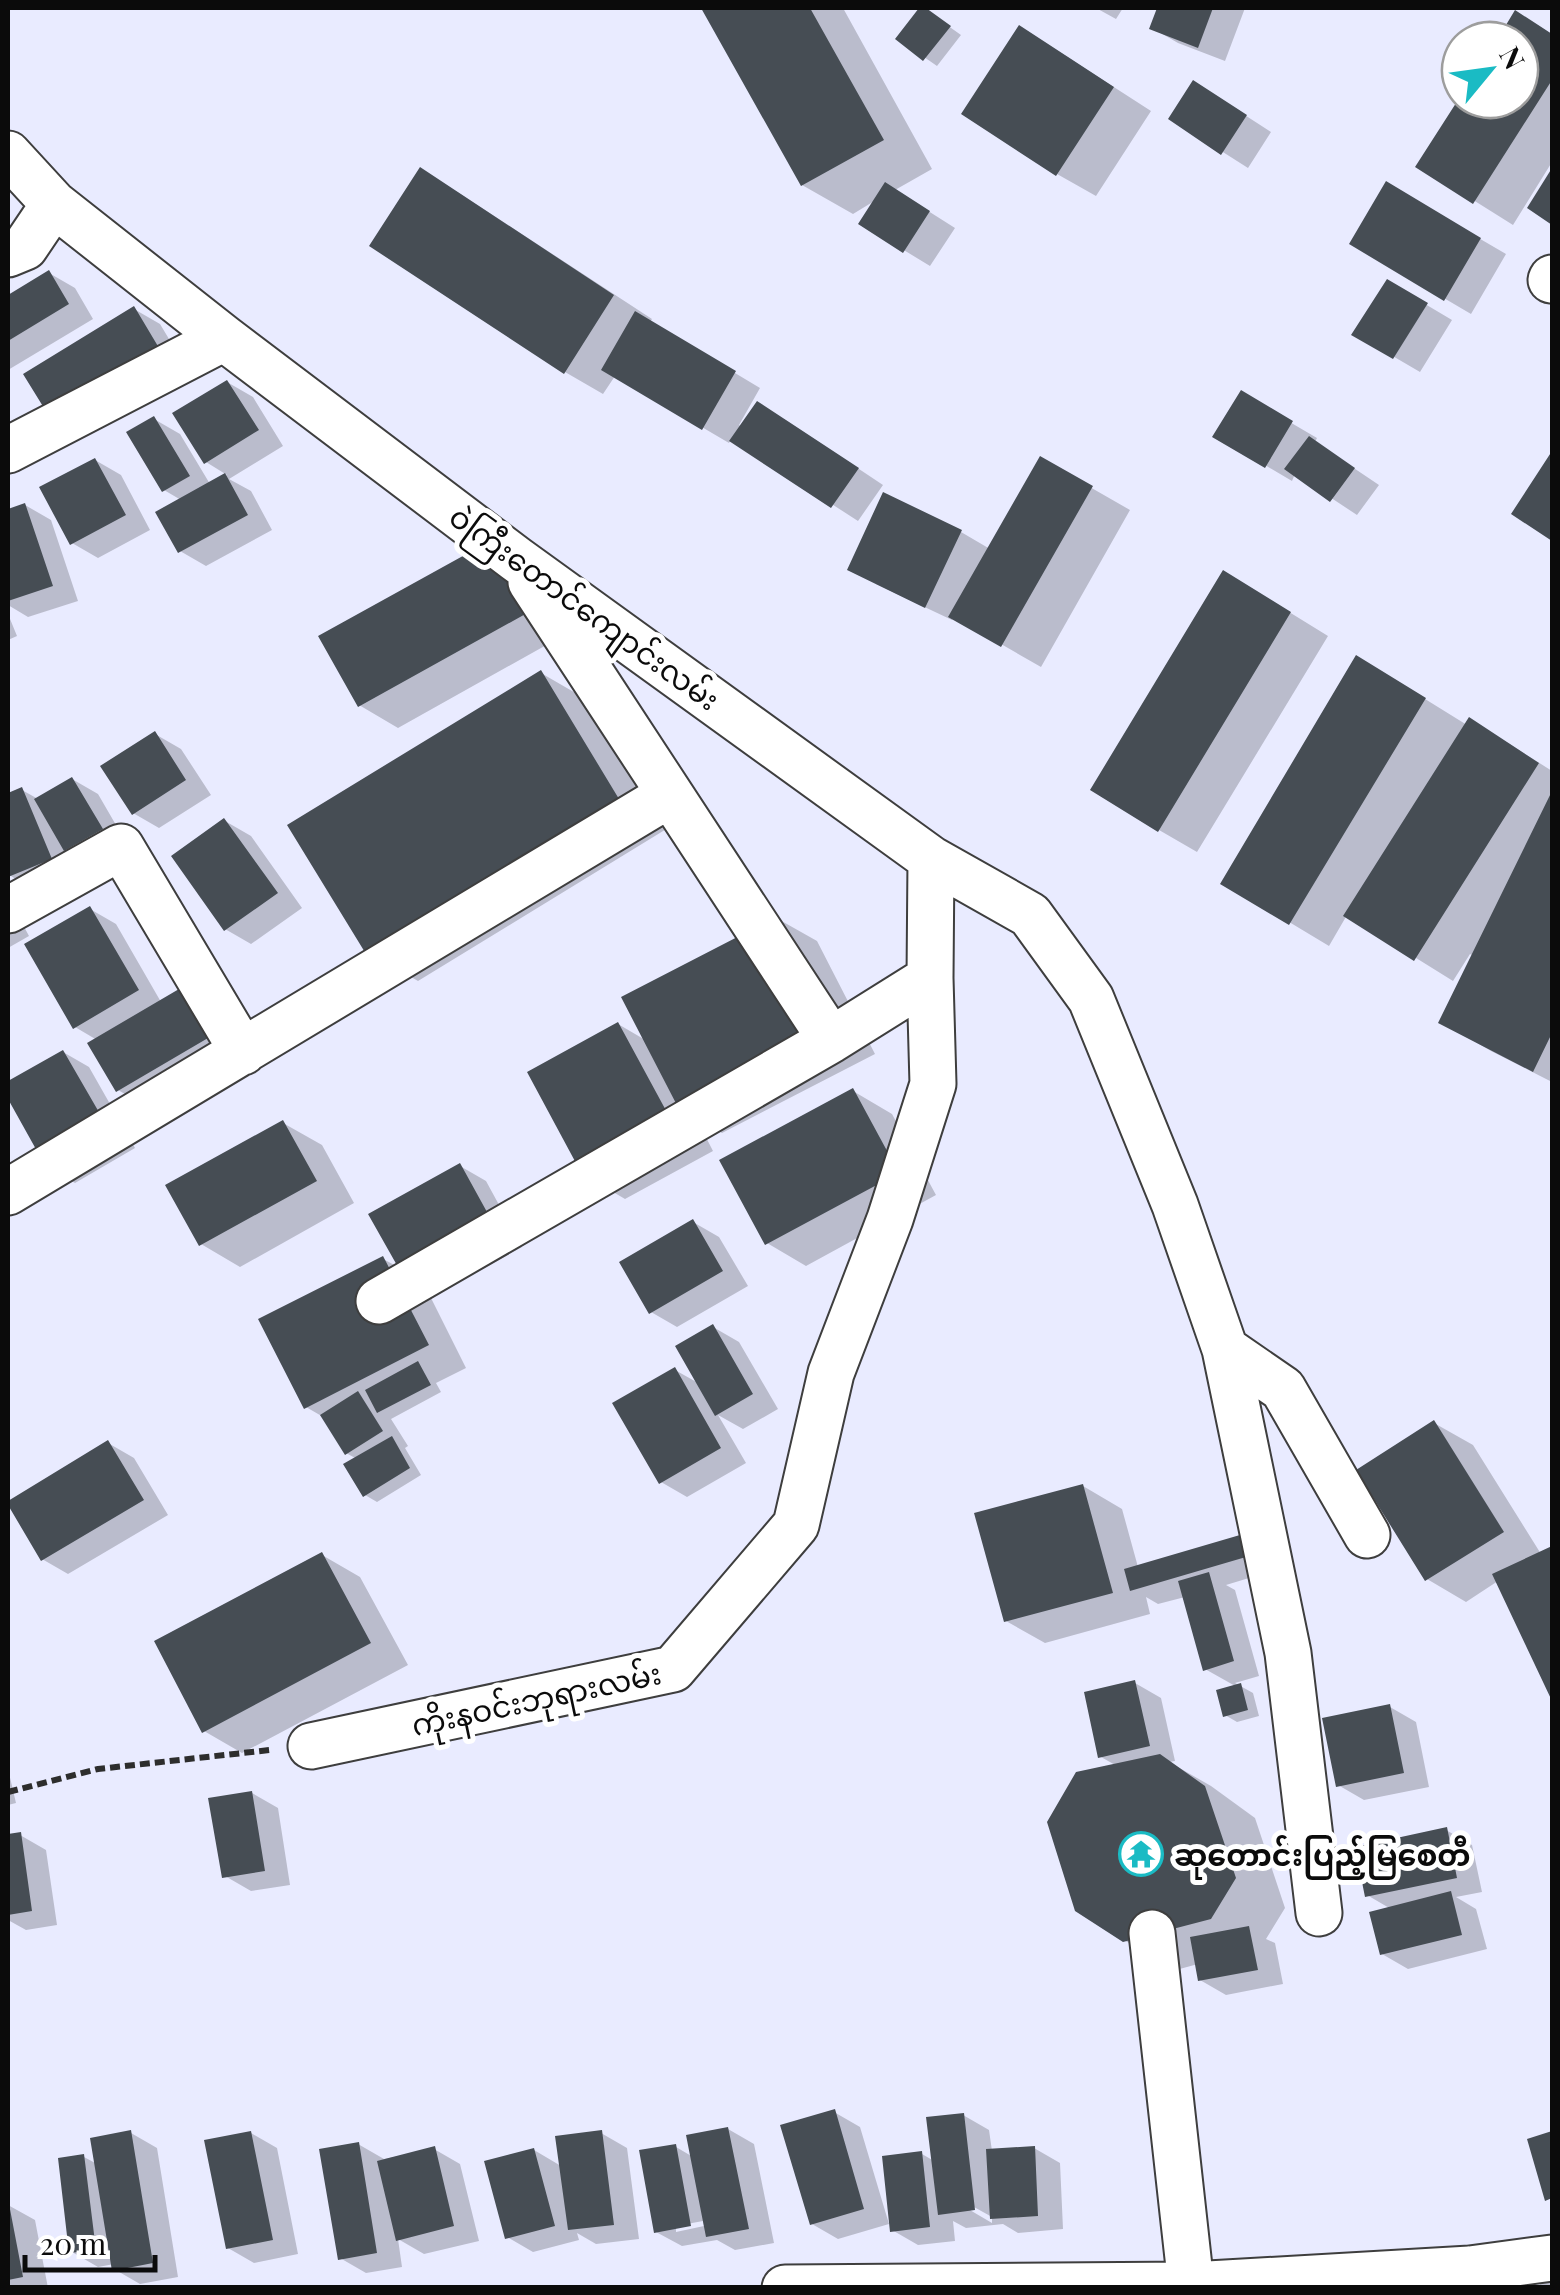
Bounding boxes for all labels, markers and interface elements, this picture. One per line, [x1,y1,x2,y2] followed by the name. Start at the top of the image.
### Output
[1440,20,1540,120] north arrow
[1492,39,1534,75] text: N
[438,495,728,724] street label: ဝဲကြီးတောင်ကျောင်းလမ်း
[408,1652,666,1751] street label: ကိုးနဝင်းဘုရားလမ်း
[1118,1831,1164,1877] temple icon: ဆုတောင်းပြည့်မြစေတီ
[1174,1834,1471,1880] place label: ဆုတောင်းပြည့်မြစေတီ
[25,2210,155,2272] scale bar
[40,2223,107,2263] text: 20 m

